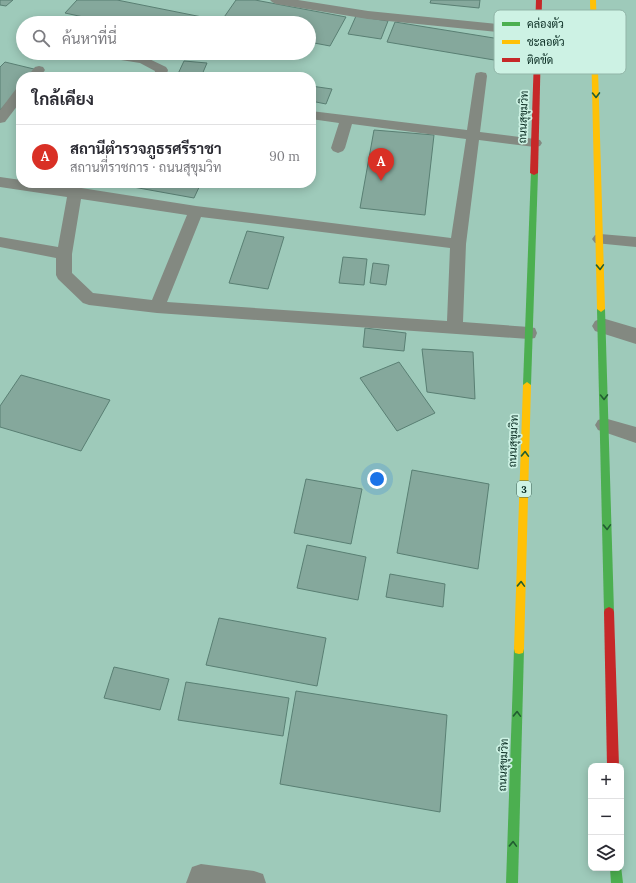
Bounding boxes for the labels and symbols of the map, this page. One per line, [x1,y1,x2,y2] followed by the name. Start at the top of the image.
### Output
[494,10,626,74] legend
[527,17,564,31] text: คล่องตัว
[527,35,565,49] text: ชะลอตัว
[527,53,553,67] text: ติดขัด
[515,90,533,144] street label: ถนนสุขุมวิท
[592,92,600,98] one-way arrow
[368,148,394,181] pin: A
[596,264,605,270] one-way arrow
[600,394,608,400] one-way arrow
[505,414,523,468] street label: ถนนสุขุมวิท
[521,451,529,457] one-way arrow
[367,469,387,489] your location
[517,481,531,497] road number: 3
[603,524,611,530] one-way arrow
[517,581,525,587] one-way arrow
[513,711,521,717] one-way arrow
[495,738,513,792] street label: ถนนสุขุมวิท
[509,841,517,847] one-way arrow

